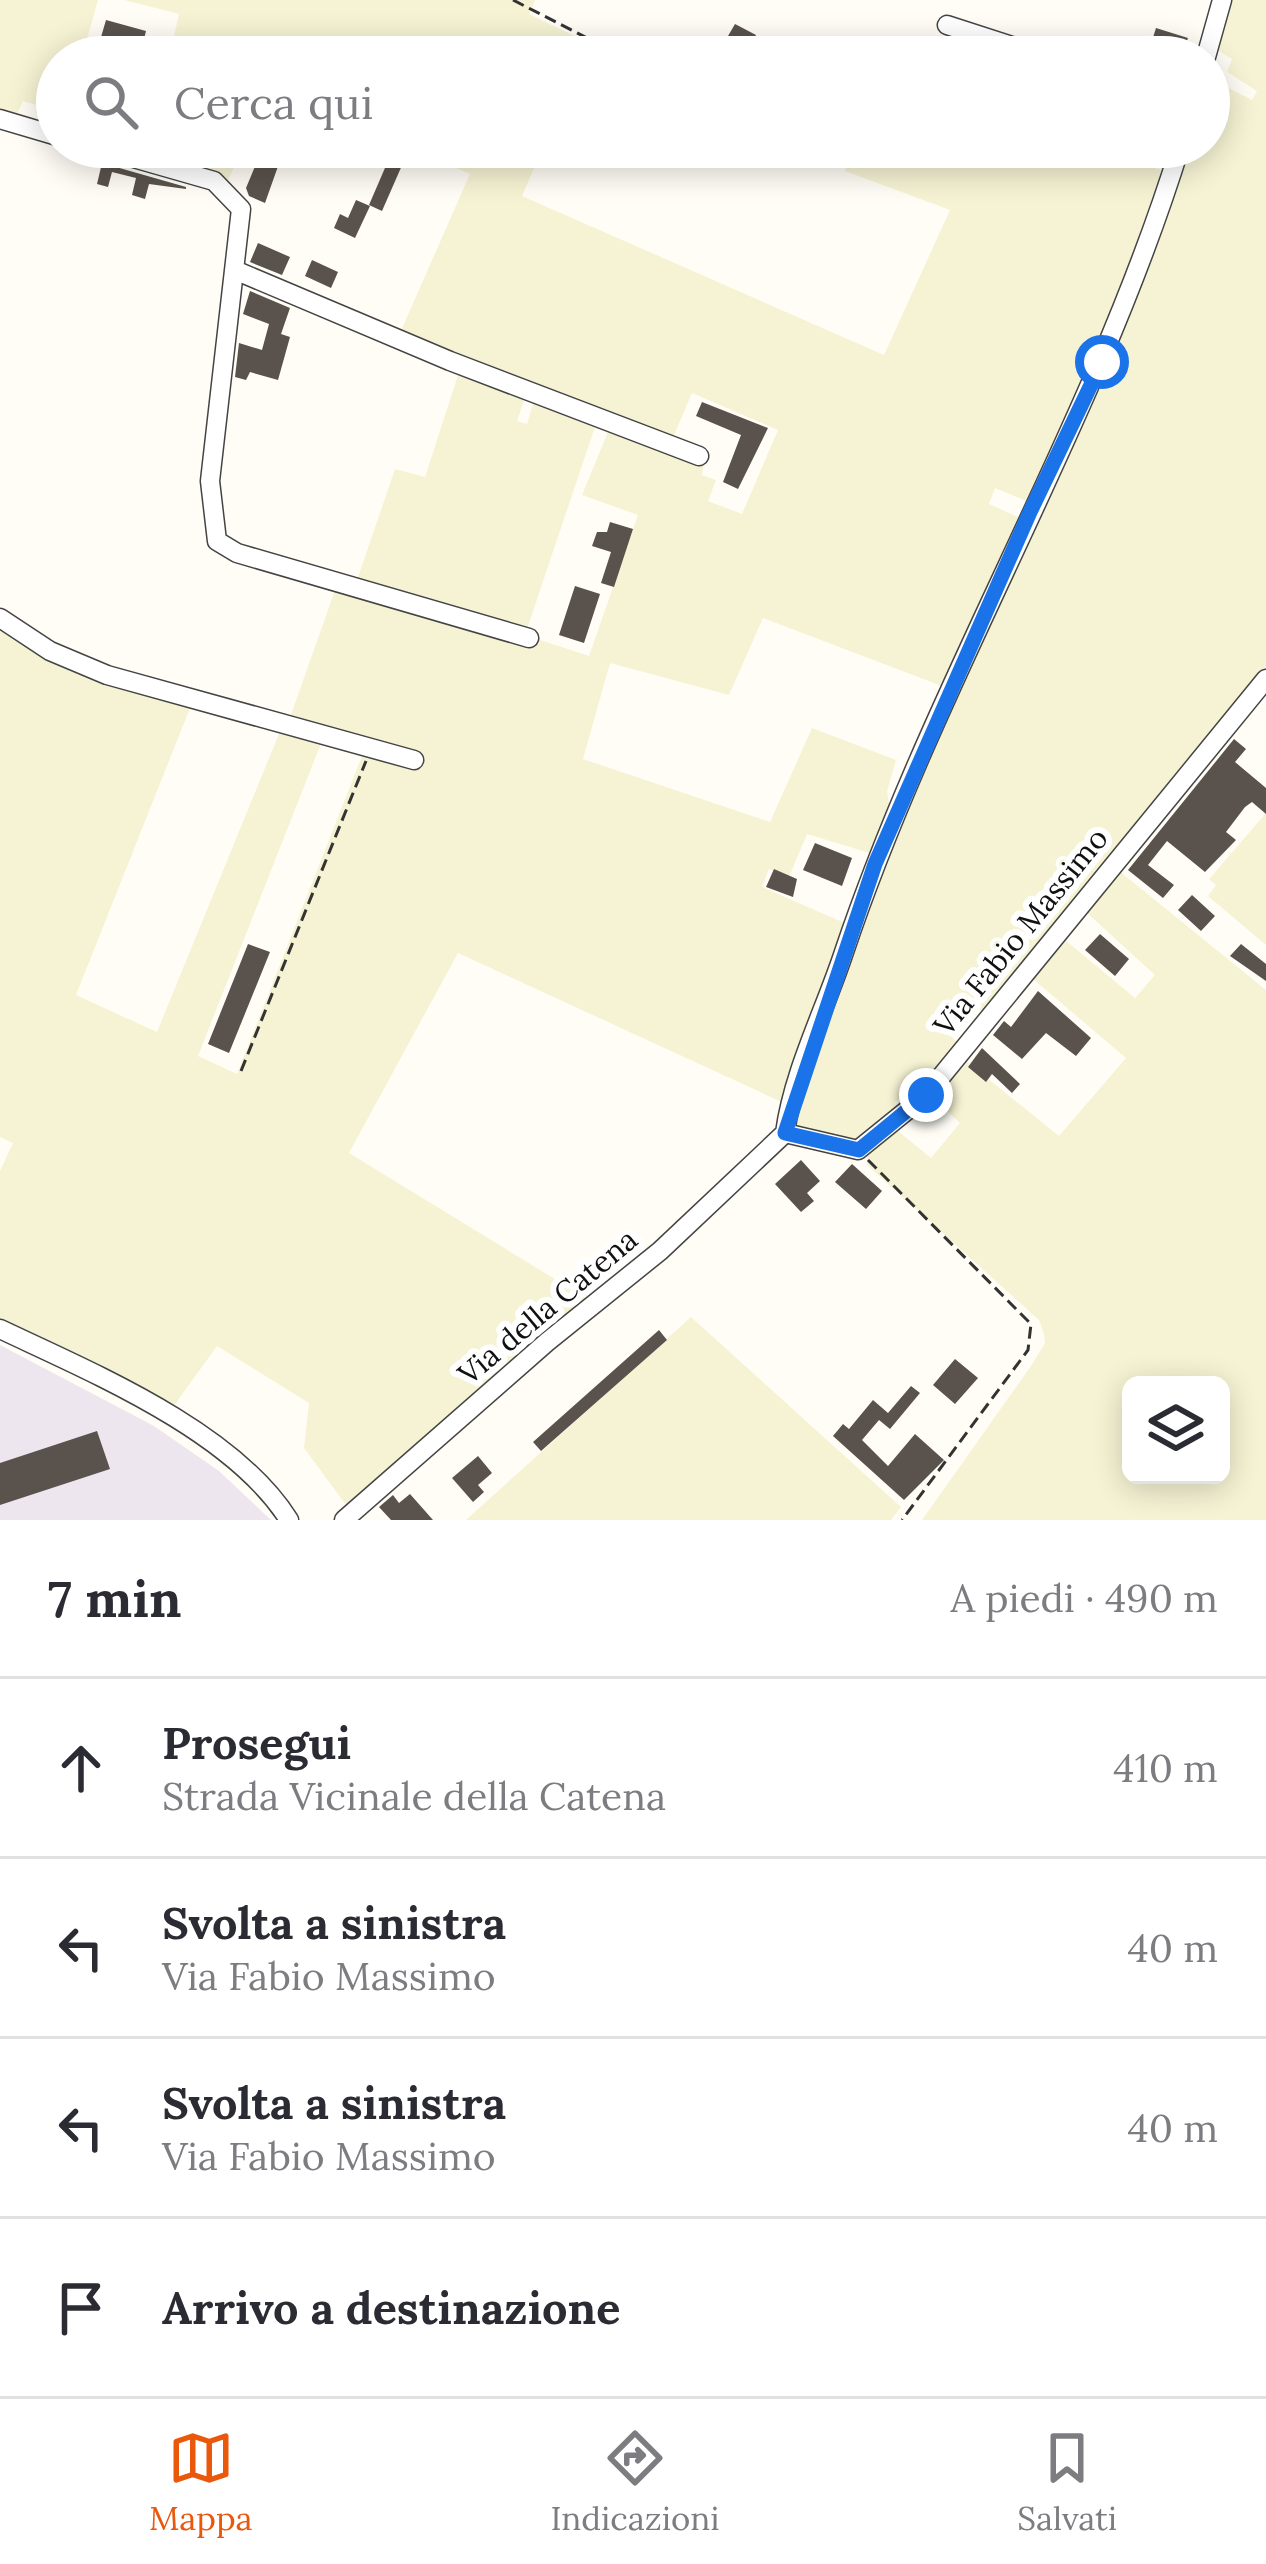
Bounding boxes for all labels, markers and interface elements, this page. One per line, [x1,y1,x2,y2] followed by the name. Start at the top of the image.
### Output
[36,36,1230,168] search box
[78,69,144,135] icon: search
[174,74,373,131] text: Cerca qui
[1075,335,1129,389] route start
[924,820,1116,1044] street label: Via Fabio Massimo
[899,1068,953,1122] route end
[449,1220,645,1393] street label: Via della Catena
[1122,1376,1230,1484] map controls
[1122,1376,1230,1484] button: layers
[48,1566,181,1631] text: 7 min
[951,1573,1218,1623] text: A piedi · 490 m
[162,1714,351,1771] text: Prosegui
[48,1735,114,1801] icon: ahead
[1113,1743,1218,1793] text: 410 m
[162,1771,666,1821] text: Strada Vicinale della Catena
[162,1894,506,1951] text: Svolta a sinistra
[48,1915,114,1981] icon: left
[1128,1923,1218,1973] text: 40 m
[162,1951,496,2001] text: Via Fabio Massimo
[162,2074,506,2131] text: Svolta a sinistra
[48,2095,114,2161] icon: left
[1128,2103,1218,2153] text: 40 m
[162,2131,496,2181] text: Via Fabio Massimo
[48,2275,114,2341] icon: arrive
[162,2279,621,2336] text: Arrivo a destinazione
[149,2425,253,2539] tab: Mappa
[550,2425,720,2539] tab: Indicazioni
[1017,2425,1117,2539] tab: Salvati

